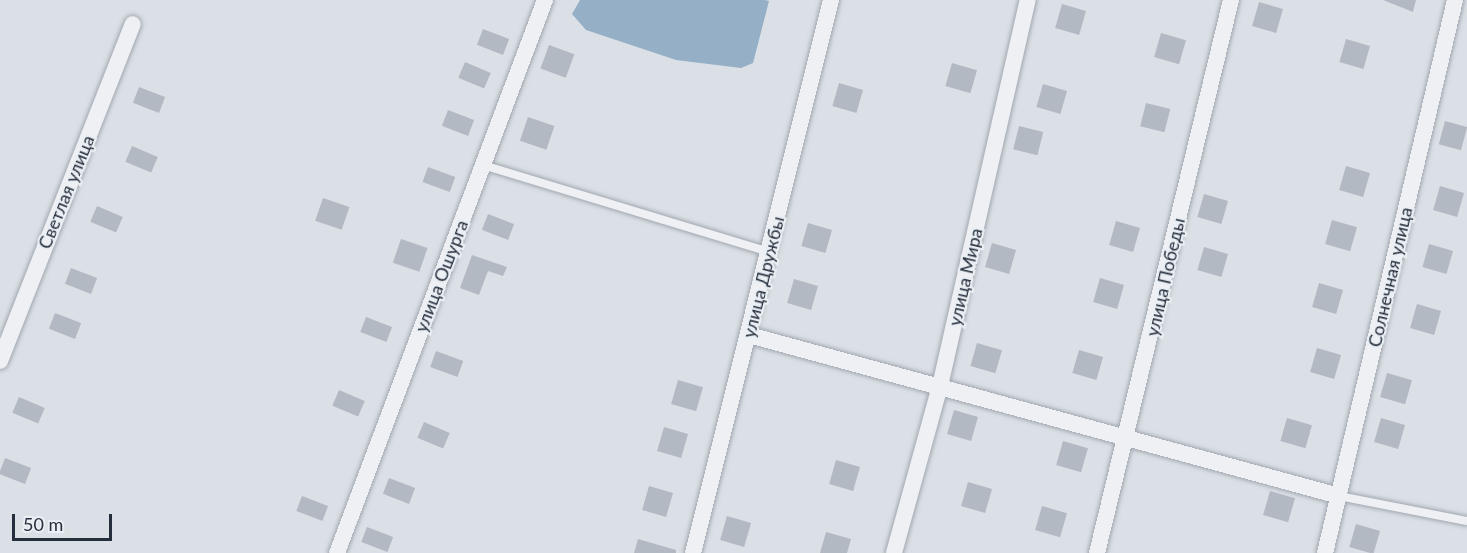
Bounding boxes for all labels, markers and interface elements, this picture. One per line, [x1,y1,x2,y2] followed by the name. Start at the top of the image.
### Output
[33,132,99,252] street label: Светлая улица
[1363,205,1417,349] street label: Солнечная улица
[737,214,789,340] street label: улица Дружбы
[1141,216,1189,338] street label: улица Победы
[410,217,472,335] street label: улица Ошурга
[943,226,987,328] street label: улица Мира
[15,502,116,540] scale bar
[23,513,63,535] text: 50 m

